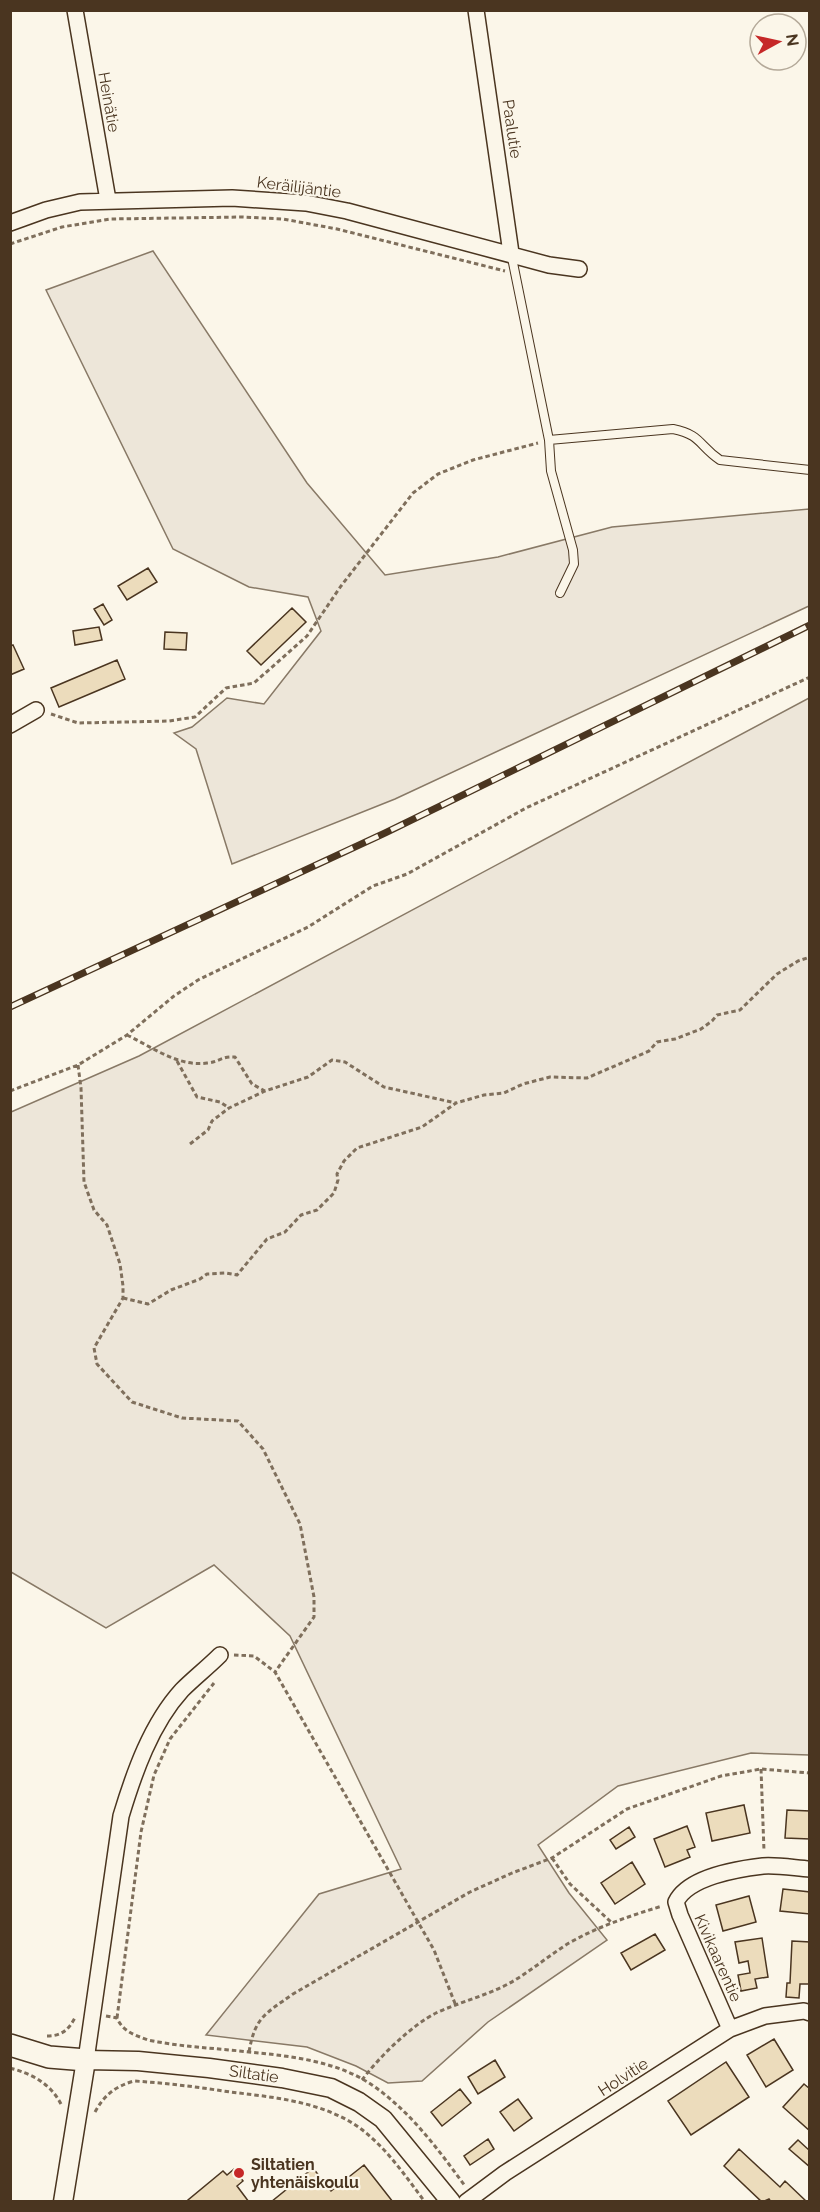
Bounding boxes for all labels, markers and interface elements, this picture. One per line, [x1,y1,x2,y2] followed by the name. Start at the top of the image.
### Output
[748,12,808,72] north arrow
[782,33,803,47] text: N
[94,70,124,134] street label: Heinätie
[498,98,526,160] street label: Paalutie
[256,172,342,202] street label: Keräilijäntie
[690,1911,746,2005] street label: Kivikaarentie
[595,2054,651,2100] street label: Holvitie
[228,2061,280,2087] street label: Siltatie
[251,2155,359,2192] place label: Siltatien yhtenäiskoulu
[232,2166,246,2180] marker: Siltatien yhtenäiskoulu

